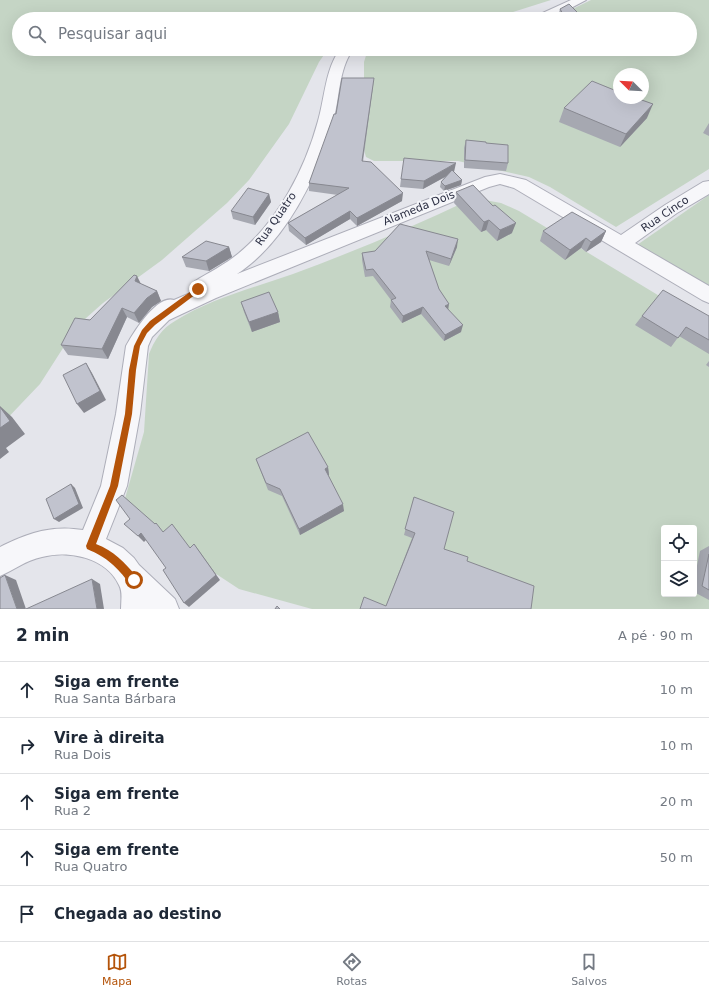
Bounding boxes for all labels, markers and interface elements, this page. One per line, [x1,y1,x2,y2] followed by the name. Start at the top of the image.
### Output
[12,12,697,56] search box
[26,23,48,45] icon: search
[58,25,167,43] text: Pesquisar aqui
[613,68,649,104] north arrow
[381,188,457,228] street label: Alameda Dois
[253,190,299,248] street label: Rua Quatro
[639,193,692,235] street label: Rua Cinco
[189,280,207,298] route end
[661,525,697,597] map controls
[661,525,697,561] button: locate
[661,561,697,597] button: layers
[125,571,143,589] route start
[16,625,69,645] text: 2 min
[618,628,693,643] text: A pé · 90 m
[54,673,179,691] text: Siga em frente
[16,679,38,701] icon: ahead
[660,682,693,697] text: 10 m
[54,691,176,706] text: Rua Santa Bárbara
[54,729,165,747] text: Vire à direita
[16,735,38,757] icon: right
[660,738,693,753] text: 10 m
[54,747,111,762] text: Rua Dois
[54,785,179,803] text: Siga em frente
[16,791,38,813] icon: ahead
[660,794,693,809] text: 20 m
[54,803,91,818] text: Rua 2
[54,841,179,859] text: Siga em frente
[16,847,38,869] icon: ahead
[660,850,693,865] text: 50 m
[54,859,127,874] text: Rua Quatro
[16,903,38,925] icon: arrive
[54,905,222,923] text: Chegada ao destino
[102,951,132,988] tab: Mapa
[336,951,367,988] tab: Rotas
[571,951,607,988] tab: Salvos

